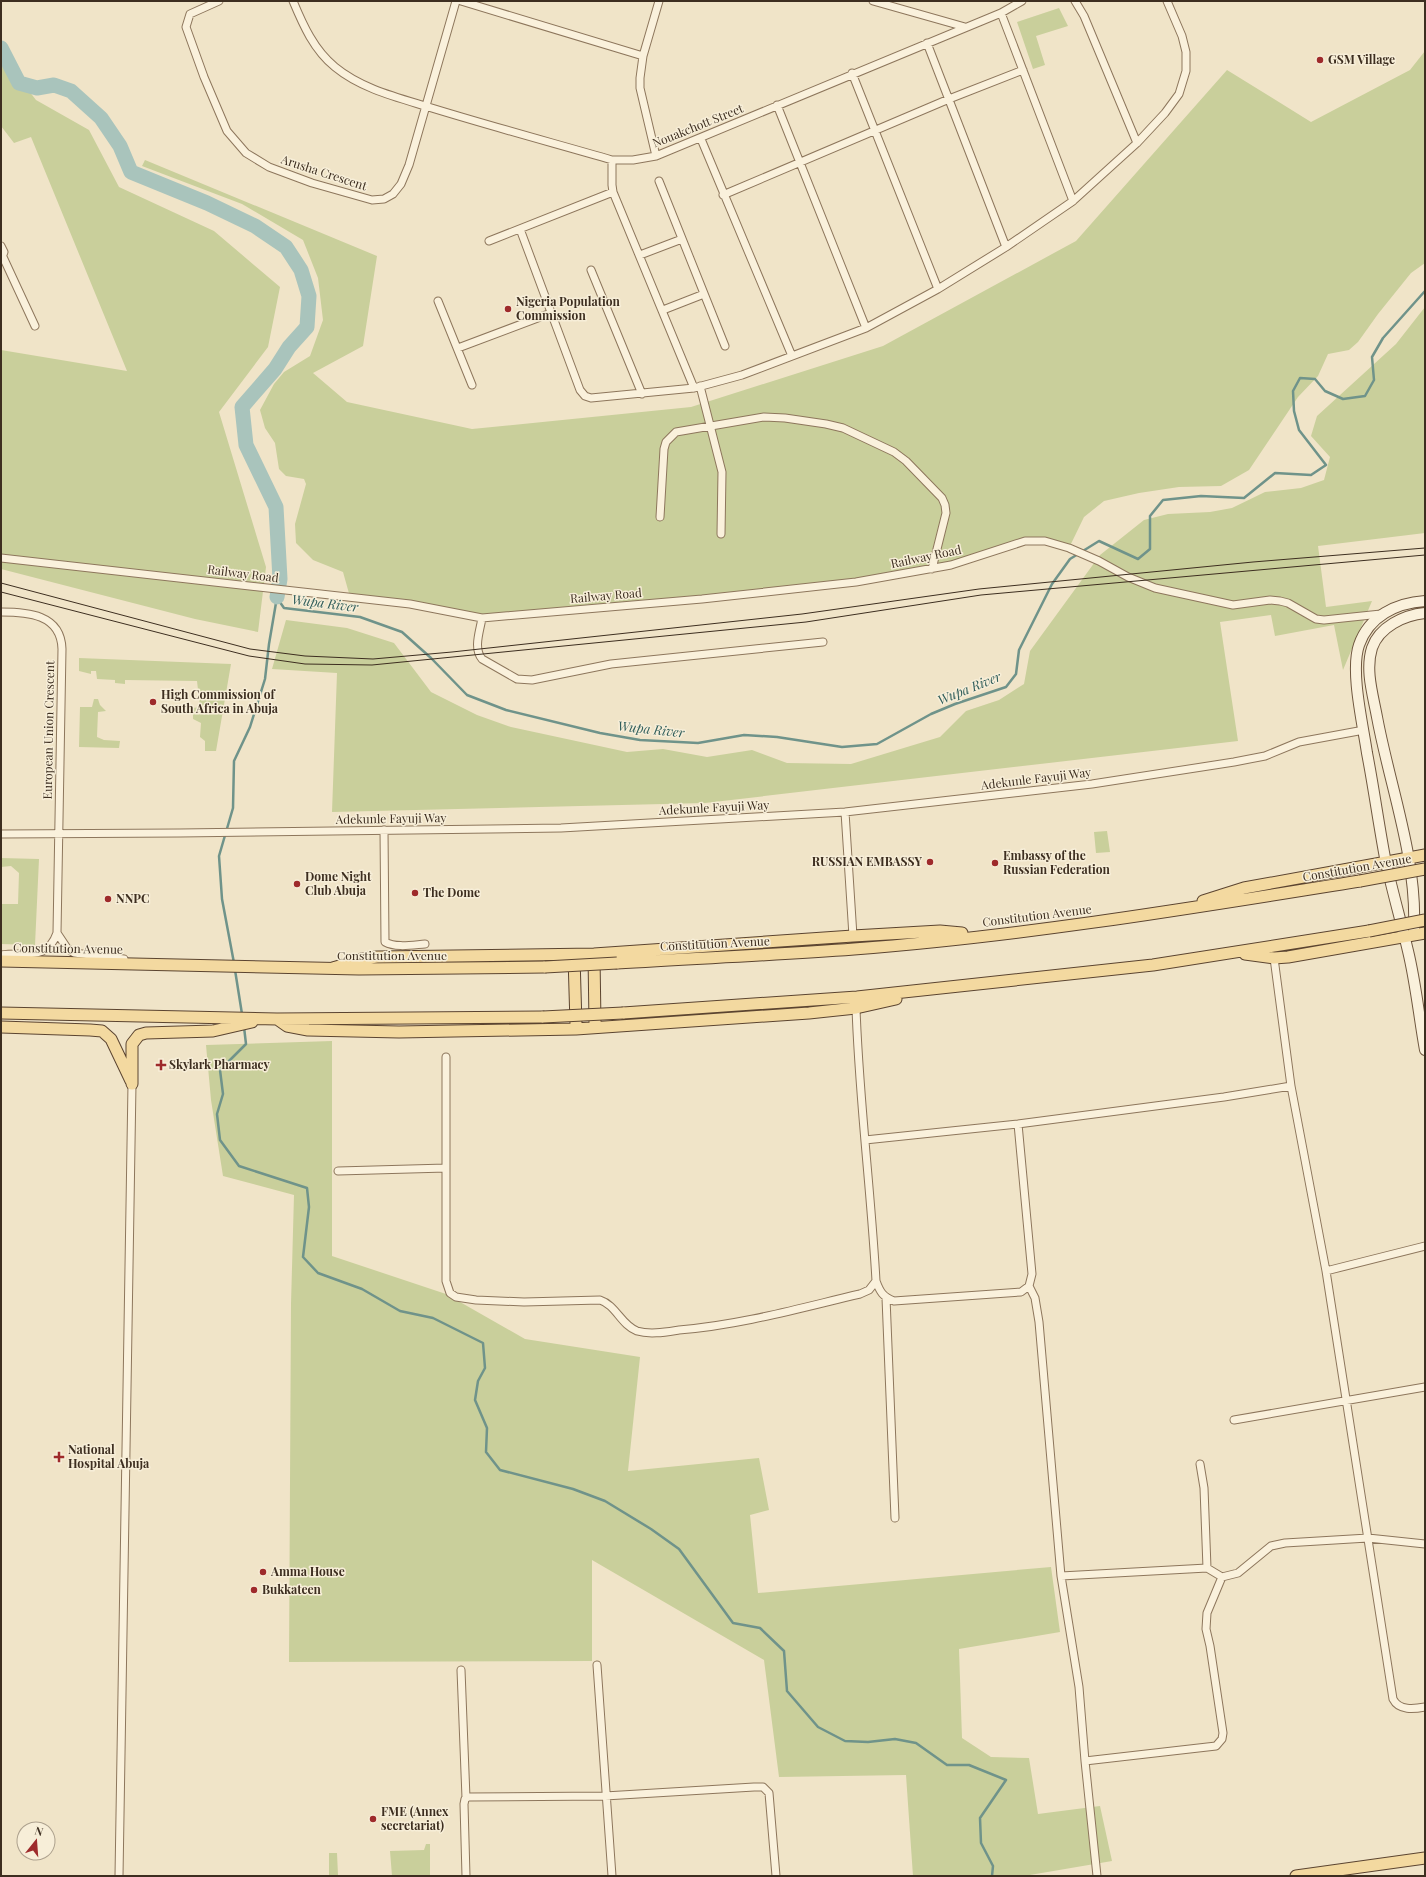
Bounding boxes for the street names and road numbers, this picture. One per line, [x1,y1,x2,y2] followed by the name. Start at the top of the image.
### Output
[650,99,746,151] street label: Nouakchott Street
[278,150,370,194] street label: Arusha Crescent
[889,541,963,571] street label: Railway Road
[207,561,280,585] street label: Railway Road
[569,584,642,606] street label: Railway Road
[39,660,57,799] street label: European Union Crescent
[979,763,1092,793] street label: Adekunle Fayuji Way
[657,796,770,818] street label: Adekunle Fayuji Way
[334,809,447,827] street label: Adekunle Fayuji Way
[1301,850,1412,884] street label: Constitution Avenue
[981,900,1092,930] street label: Constitution Avenue
[660,932,770,954] street label: Constitution Avenue
[13,939,123,957] street label: Constitution Avenue
[337,947,447,963] street label: Constitution Avenue

